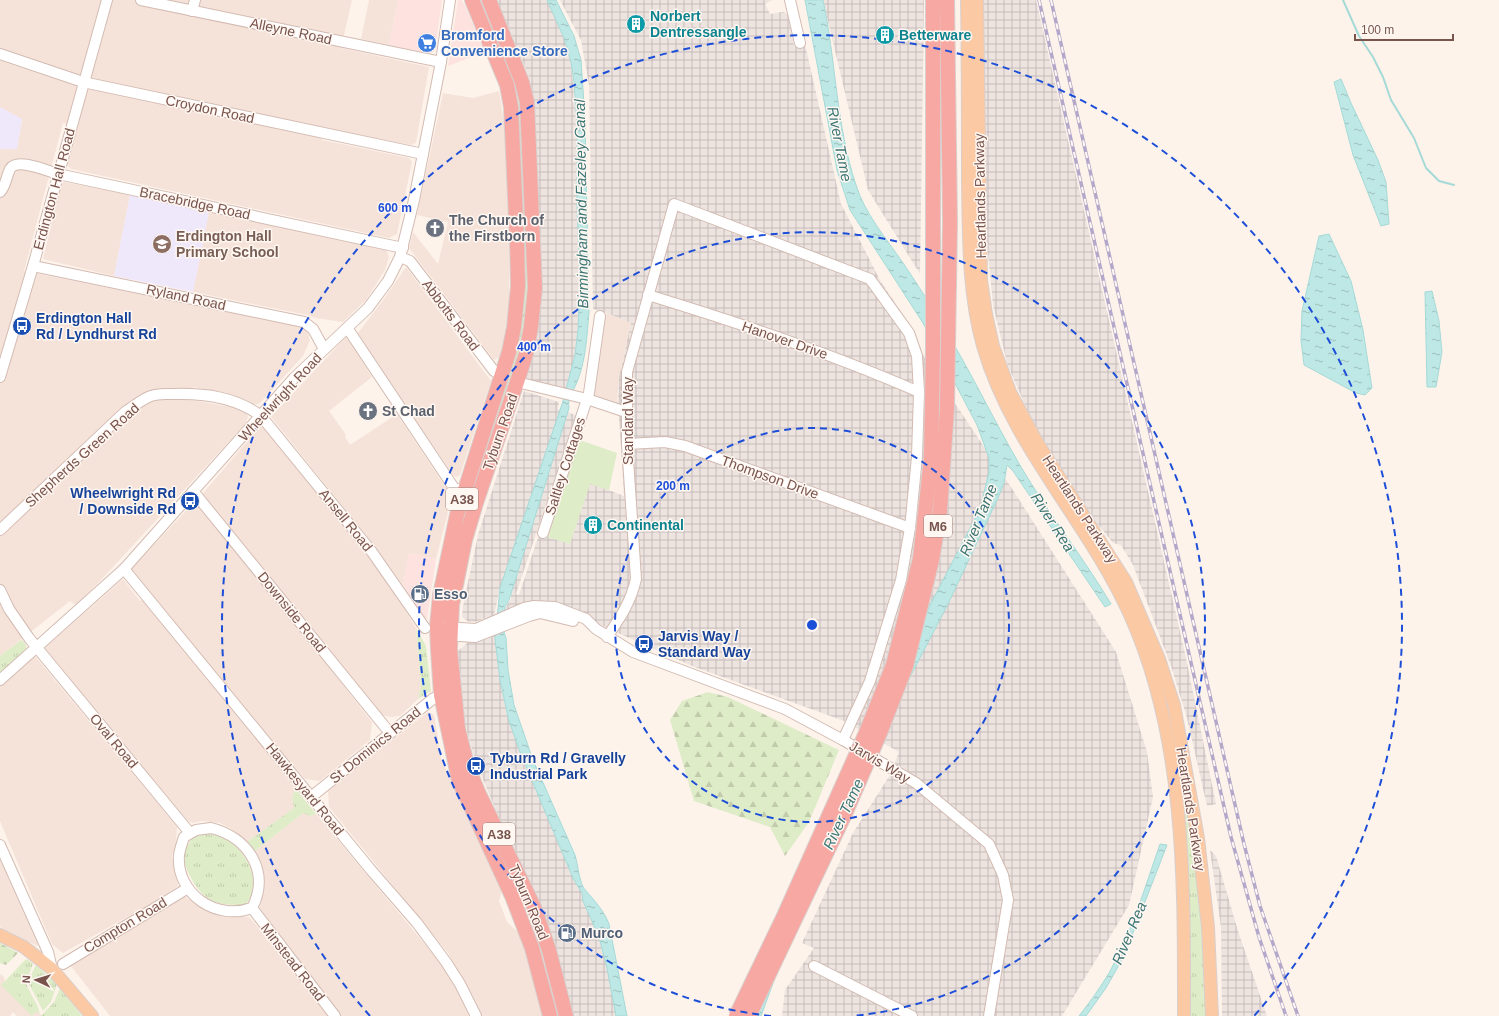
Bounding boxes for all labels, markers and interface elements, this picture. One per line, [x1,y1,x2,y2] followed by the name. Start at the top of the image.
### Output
[650,8,747,40] place label: Norbert Dentressangle
[625,13,647,35] building icon: Norbert Dentressangle
[249,15,333,47] street label: Alleyne Road
[1355,16,1453,42] scale bar
[1361,23,1394,37] text: 100 m
[874,24,896,46] building icon: Betterware
[441,27,568,59] place label: Bromford Convenience Store
[899,27,972,43] place label: Betterware
[416,32,438,54] supermarket icon: Bromford Convenience Store
[164,92,256,126] street label: Croydon Road
[571,99,591,309] water label: Birmingham and Fazeley Canal
[824,105,856,183] water label: River Tame
[30,126,78,252] street label: Erdington Hall Road
[971,133,989,259] street label: Heartlands Parkway
[138,183,252,223] street label: Bracebridge Road
[378,201,412,215] text: 600 m
[449,212,544,244] place label: The Church of the Firstborn
[424,217,446,239] church icon: The Church of the Firstborn
[176,228,279,260] place label: Erdington Hall Primary School
[151,233,173,255] school or university icon: Erdington Hall Primary School
[419,276,483,354] street label: Abbotts Road
[145,281,227,313] street label: Ryland Road
[36,310,157,342] place label: Erdington Hall Rd / Lyndhurst Rd
[11,315,33,337] bus stop icon: Erdington Hall Rd / Lyndhurst Rd
[740,318,830,362] street label: Hanover Drive
[517,340,551,354] text: 400 m
[235,350,325,444] street label: Wheelwright Road
[620,377,636,465] street label: Standard Way
[479,391,521,473] street label: Tyburn Road
[22,400,142,510] street label: Shepherds Green Road
[357,400,379,422] church icon: St Chad
[382,403,435,419] place label: St Chad
[542,415,588,517] street label: Saltley Cottages
[719,452,821,502] street label: Thompson Drive
[1039,452,1121,566] street label: Heartlands Parkway
[656,479,690,493] text: 200 m
[956,482,1000,558] water label: River Tame
[70,485,176,517] place label: Wheelwright Rd / Downside Rd
[316,486,376,554] street label: Ansell Road
[446,488,478,510] road number: A38
[1028,489,1078,555] water label: River Rea
[179,490,201,512] bus stop icon: Wheelwright Rd / Downside Rd
[582,514,604,536] building icon: Continental
[924,515,952,537] road number: M6
[607,517,684,533] place label: Continental
[255,569,329,655] street label: Downside Road
[409,583,431,605] fuel station icon: Esso
[434,586,467,602] place label: Esso
[805,618,819,632] centre of rings
[658,628,751,660] place label: Jarvis Way / Standard Way
[633,633,655,655] bus stop icon: Jarvis Way / Standard Way
[326,704,424,786] street label: St Dominics Road
[87,711,141,771] street label: Oval Road
[847,738,913,786] street label: Jarvis Way
[263,740,347,838] street label: Hawkesyard Road
[1173,746,1209,872] street label: Heartlands Parkway
[490,750,626,782] place label: Tyburn Rd / Gravelly Industrial Park
[465,755,487,777] bus stop icon: Tyburn Rd / Gravelly Industrial Park
[819,776,867,852] water label: River Tame
[483,823,515,845] road number: A38
[506,862,552,942] street label: Tyburn Road
[81,894,169,956] street label: Compton Road
[1108,899,1150,967] water label: River Rea
[258,920,328,1004] street label: Minstead Road
[556,922,578,944] fuel station icon: Murco
[581,925,623,941] place label: Murco
[16,960,56,1000] north arrow
[20,975,32,984] text: N

